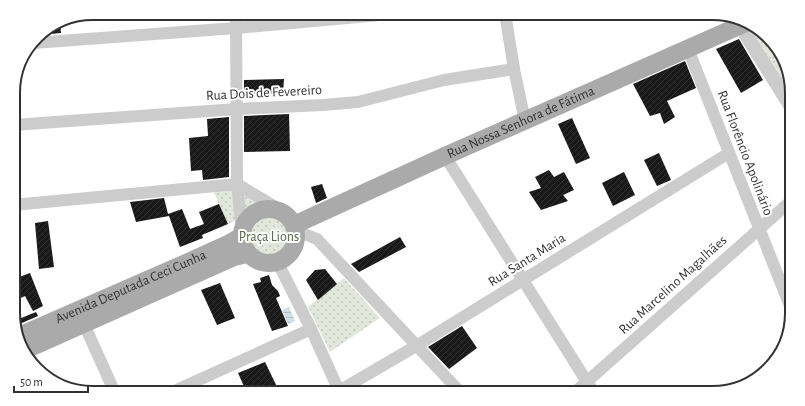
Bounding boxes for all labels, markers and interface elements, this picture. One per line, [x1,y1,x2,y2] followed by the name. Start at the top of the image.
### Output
[206,83,322,103] street label: Rua Dois de Fevereiro
[445,84,597,161] street label: Rua Nossa Senhora de Fátima
[715,88,775,218] street label: Rua Florêncio Apolinário
[239,230,299,244] park label: Praça Lions
[486,230,569,289] street label: Rua Santa Maria
[616,233,730,337] street label: Rua Marcelino Magalhães
[53,248,209,326] street label: Avenida Deputada Ceci Cunha
[14,368,88,394] scale bar
[20,376,43,388] text: 50 m

